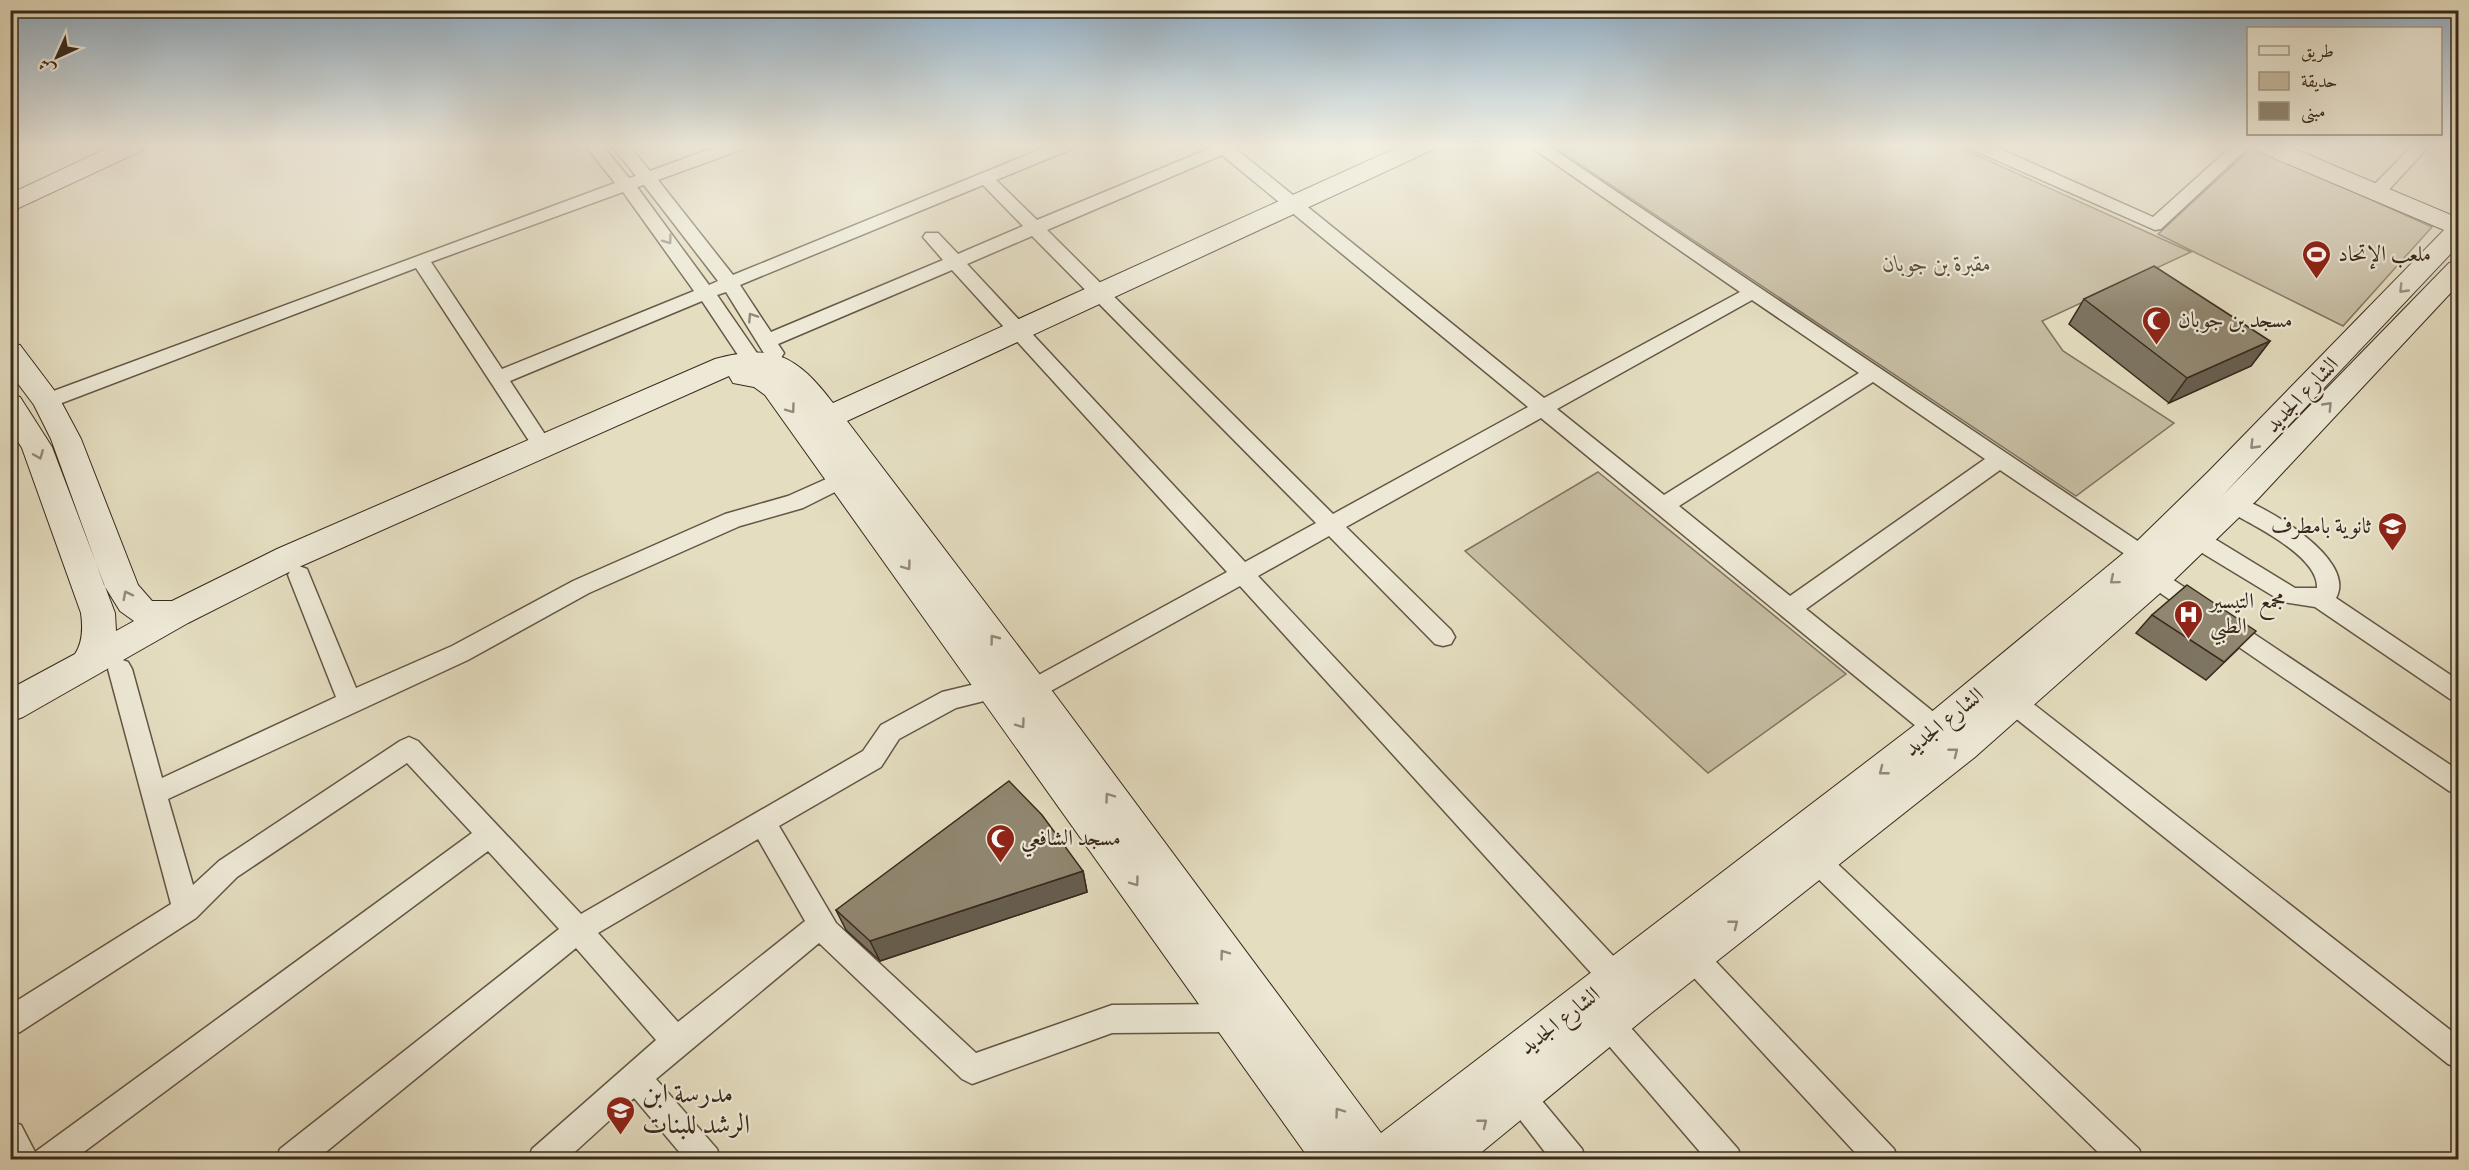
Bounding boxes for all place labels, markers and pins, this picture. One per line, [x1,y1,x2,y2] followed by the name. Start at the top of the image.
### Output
[2301,238,2333,280] sports icon: ملعب الإتحاد
[2338,241,2431,270] place label: ملعب الإتحاد
[2141,304,2173,346] mosque icon: مسجد بن جوبان
[2178,307,2293,334] place label: مسجد بن جوبان
[2376,510,2408,552] school or university icon: ثانوية بامطرف
[2271,513,2372,540] place label: ثانوية بامطرف
[2208,588,2286,646] place label: مجمع التيسير الطبي
[2173,598,2205,640] hospital icon: مجمع التيسير الطبي
[984,822,1016,864] mosque icon: مسجد الشافعي
[1021,825,1121,858] place label: مسجد الشافعي
[642,1077,750,1142] place label: مدرسة ابن الرشد للبنات
[605,1094,637,1136] school or university icon: مدرسة ابن الرشد للبنات

